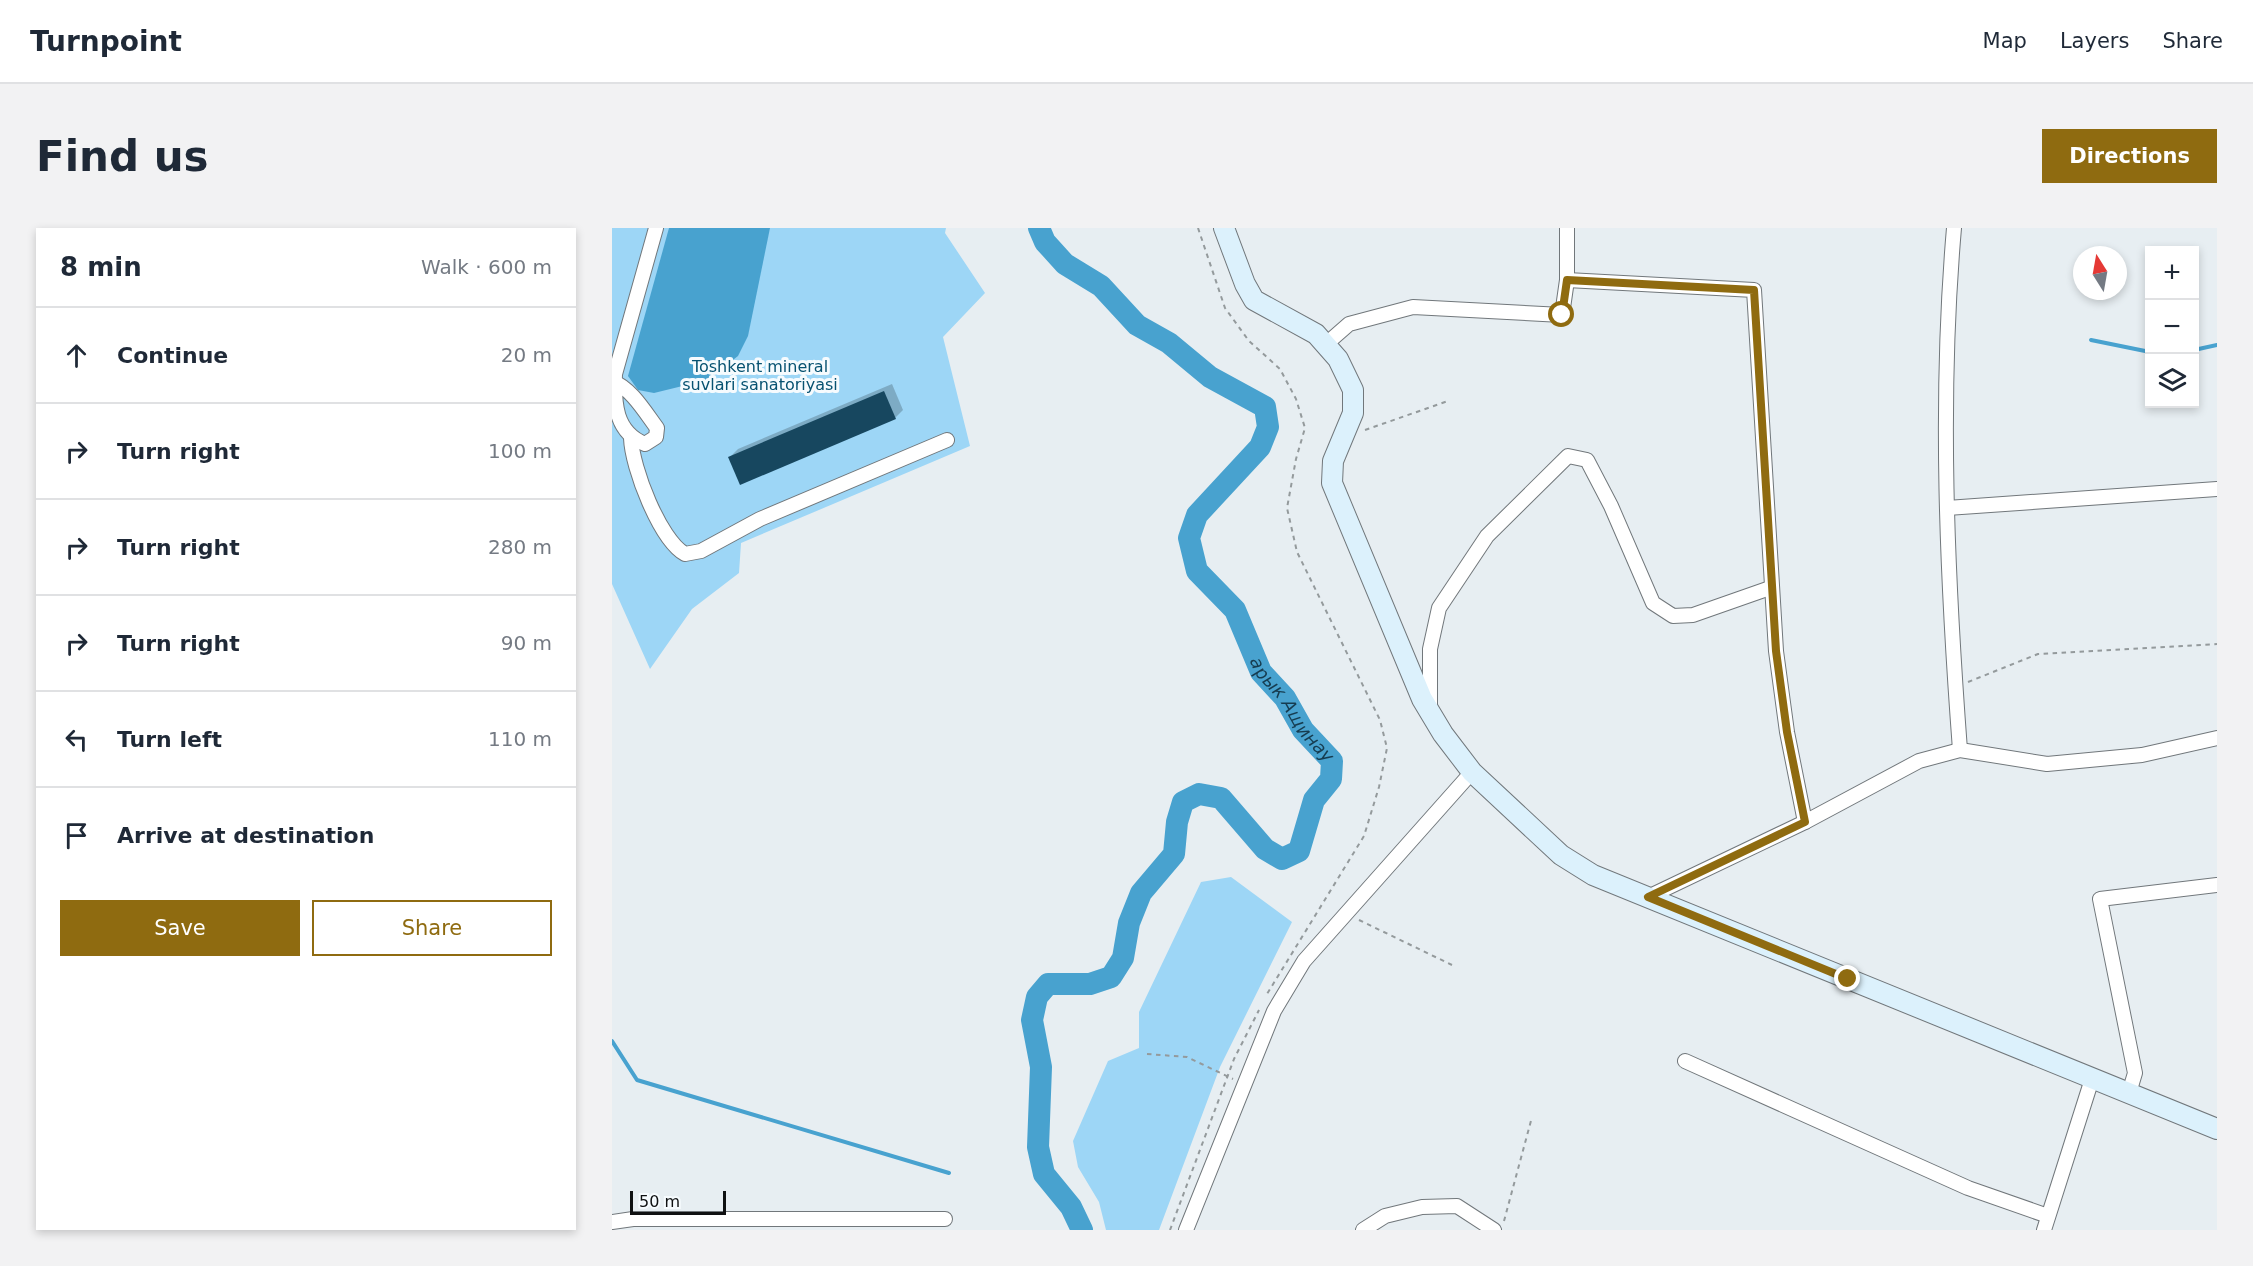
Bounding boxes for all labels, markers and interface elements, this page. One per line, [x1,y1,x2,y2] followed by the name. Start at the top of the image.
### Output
[30,25,182,58] text: Turnpoint
[1983,29,2027,53] text: Map
[2060,29,2129,53] text: Layers
[2162,29,2223,53] text: Share
[2042,129,2217,183] button: Directions
[36,132,209,181] text: Find us
[2073,246,2127,300] north arrow
[2145,246,2199,408] map controls
[2145,246,2199,300] button: +
[60,252,142,282] text: 8 min
[421,255,552,279] text: Walk · 600 m
[2145,300,2199,354] button: −
[1548,301,1574,327] route start
[60,339,93,372] icon: ahead
[117,343,228,368] text: Continue
[501,343,552,367] text: 20 m
[2145,354,2199,408] button: layers
[682,357,838,394] park label: Toshkent mineral suvlari sanatoriyasi
[60,435,93,468] icon: right
[117,439,240,464] text: Turn right
[488,439,552,463] text: 100 m
[60,531,93,564] icon: right
[117,535,240,560] text: Turn right
[488,535,552,559] text: 280 m
[60,627,93,660] icon: right
[117,631,240,656] text: Turn right
[501,631,552,655] text: 90 m
[1246,654,1339,767] water label: арык Ащинау
[60,723,93,756] icon: left
[117,727,222,752] text: Turn left
[488,727,552,751] text: 110 m
[60,819,93,852] icon: arrive
[117,823,374,848] text: Arrive at destination
[60,900,300,956] button: Save
[312,900,552,956] button: Share
[1834,965,1860,991] route end
[630,1188,726,1216] scale bar
[639,1192,680,1211] text: 50 m

